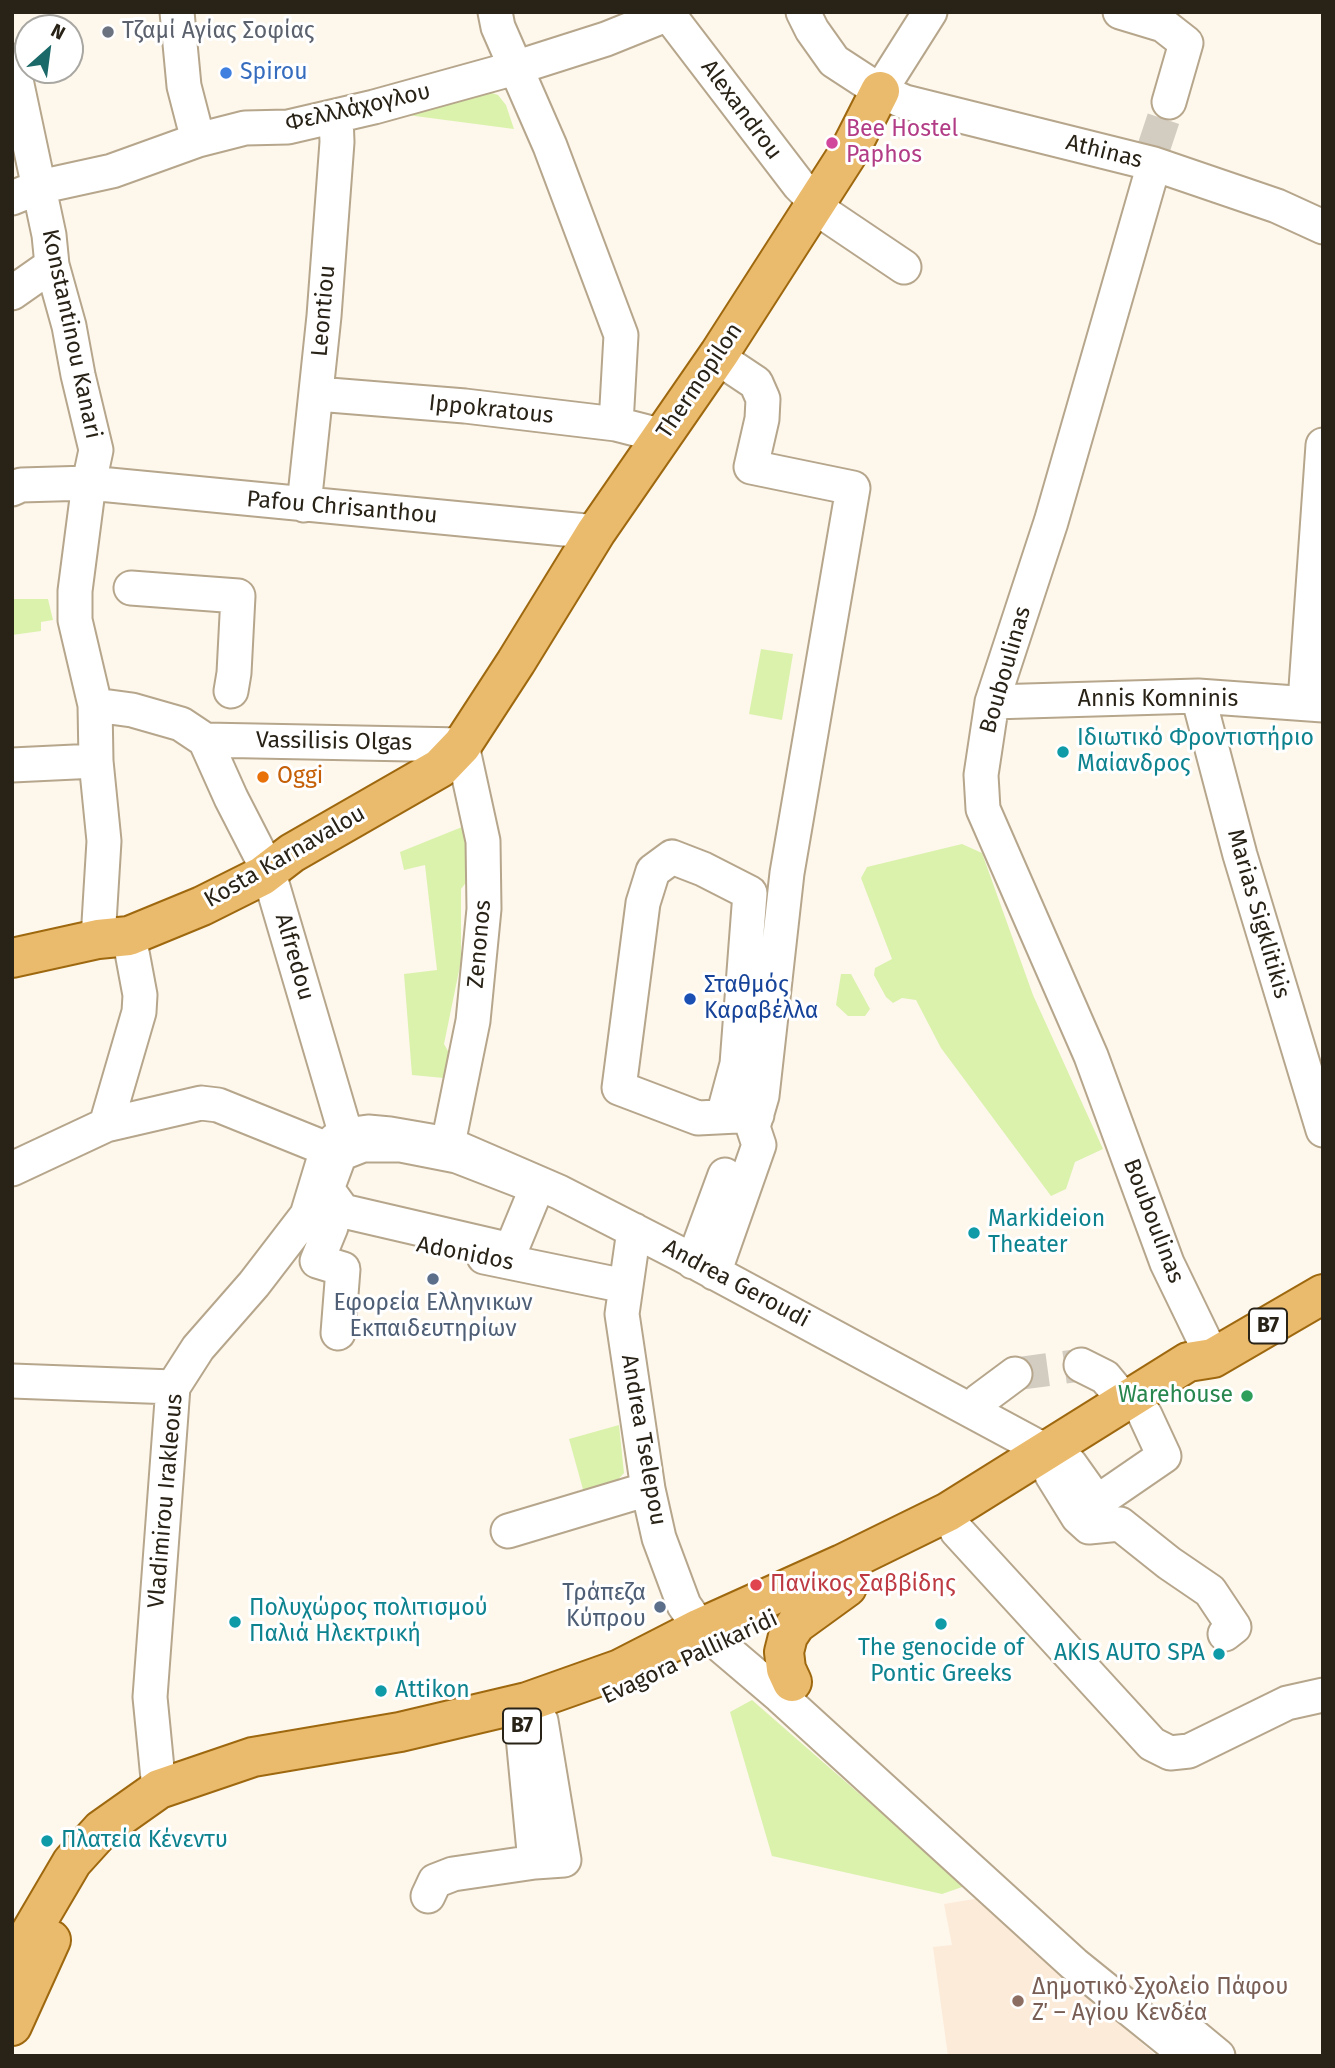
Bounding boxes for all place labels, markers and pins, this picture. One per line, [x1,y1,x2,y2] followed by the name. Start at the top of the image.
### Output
[122,18,315,46] place label: Τζαμί Αγίας Σοφίας
[100,24,116,40] marker: Τζαμί Αγίας Σοφίας
[240,59,308,87] place label: Spirou
[218,65,234,81] marker: Spirou
[846,116,958,170] place label: Bee Hostel Paphos
[824,135,840,151] marker: Bee Hostel Paphos
[1077,725,1314,779] place label: Ιδιωτικό Φροντιστήριο Μαίανδρος
[1055,744,1071,760] marker: Ιδιωτικό Φροντιστήριο Μαίανδρος
[277,763,323,791] place label: Oggi
[255,769,271,785] marker: Oggi
[704,972,818,1026] place label: Σταθμός Καραβέλλα
[682,991,698,1007] marker: Σταθμός Καραβέλλα
[988,1206,1105,1260] place label: Markideion Theater
[966,1225,982,1241] marker: Markideion Theater
[425,1271,441,1287] marker: Εφορεία Ελληνικων Εκπαιδευτηρίων
[333,1290,533,1344] place label: Εφορεία Ελληνικων Εκπαιδευτηρίων
[1118,1382,1233,1410] place label: Warehouse
[1239,1388,1255,1404] marker: Warehouse
[770,1571,956,1599] place label: Πανίκος Σαββίδης
[748,1577,764,1593] marker: Πανίκος Σαββίδης
[562,1580,646,1634] place label: Τράπεζα Κύπρου
[249,1595,488,1649] place label: Πολυχώρος πολιτισμού Παλιά Ηλεκτρική
[652,1599,668,1615] marker: Τράπεζα Κύπρου
[227,1614,243,1630] marker: Πολυχώρος πολιτισμού Παλιά Ηλεκτρική
[933,1616,949,1632] marker: The genocide of Pontic Greeks
[858,1635,1024,1689] place label: The genocide of Pontic Greeks
[1054,1640,1205,1668] place label: AKIS AUTO SPA
[1211,1646,1227,1662] marker: AKIS AUTO SPA
[395,1677,470,1705] place label: Attikon
[373,1683,389,1699] marker: Attikon
[61,1827,228,1855] place label: Πλατεία Κένεντυ
[39,1833,55,1849] marker: Πλατεία Κένεντυ
[1032,1974,1288,2028] place label: Δημοτικό Σχολείο Πάφου Ζ΄ – Αγίου Κενδέα
[1010,1993,1026,2009] marker: Δημοτικό Σχολείο Πάφου Ζ΄ – Αγίου Κενδέα

